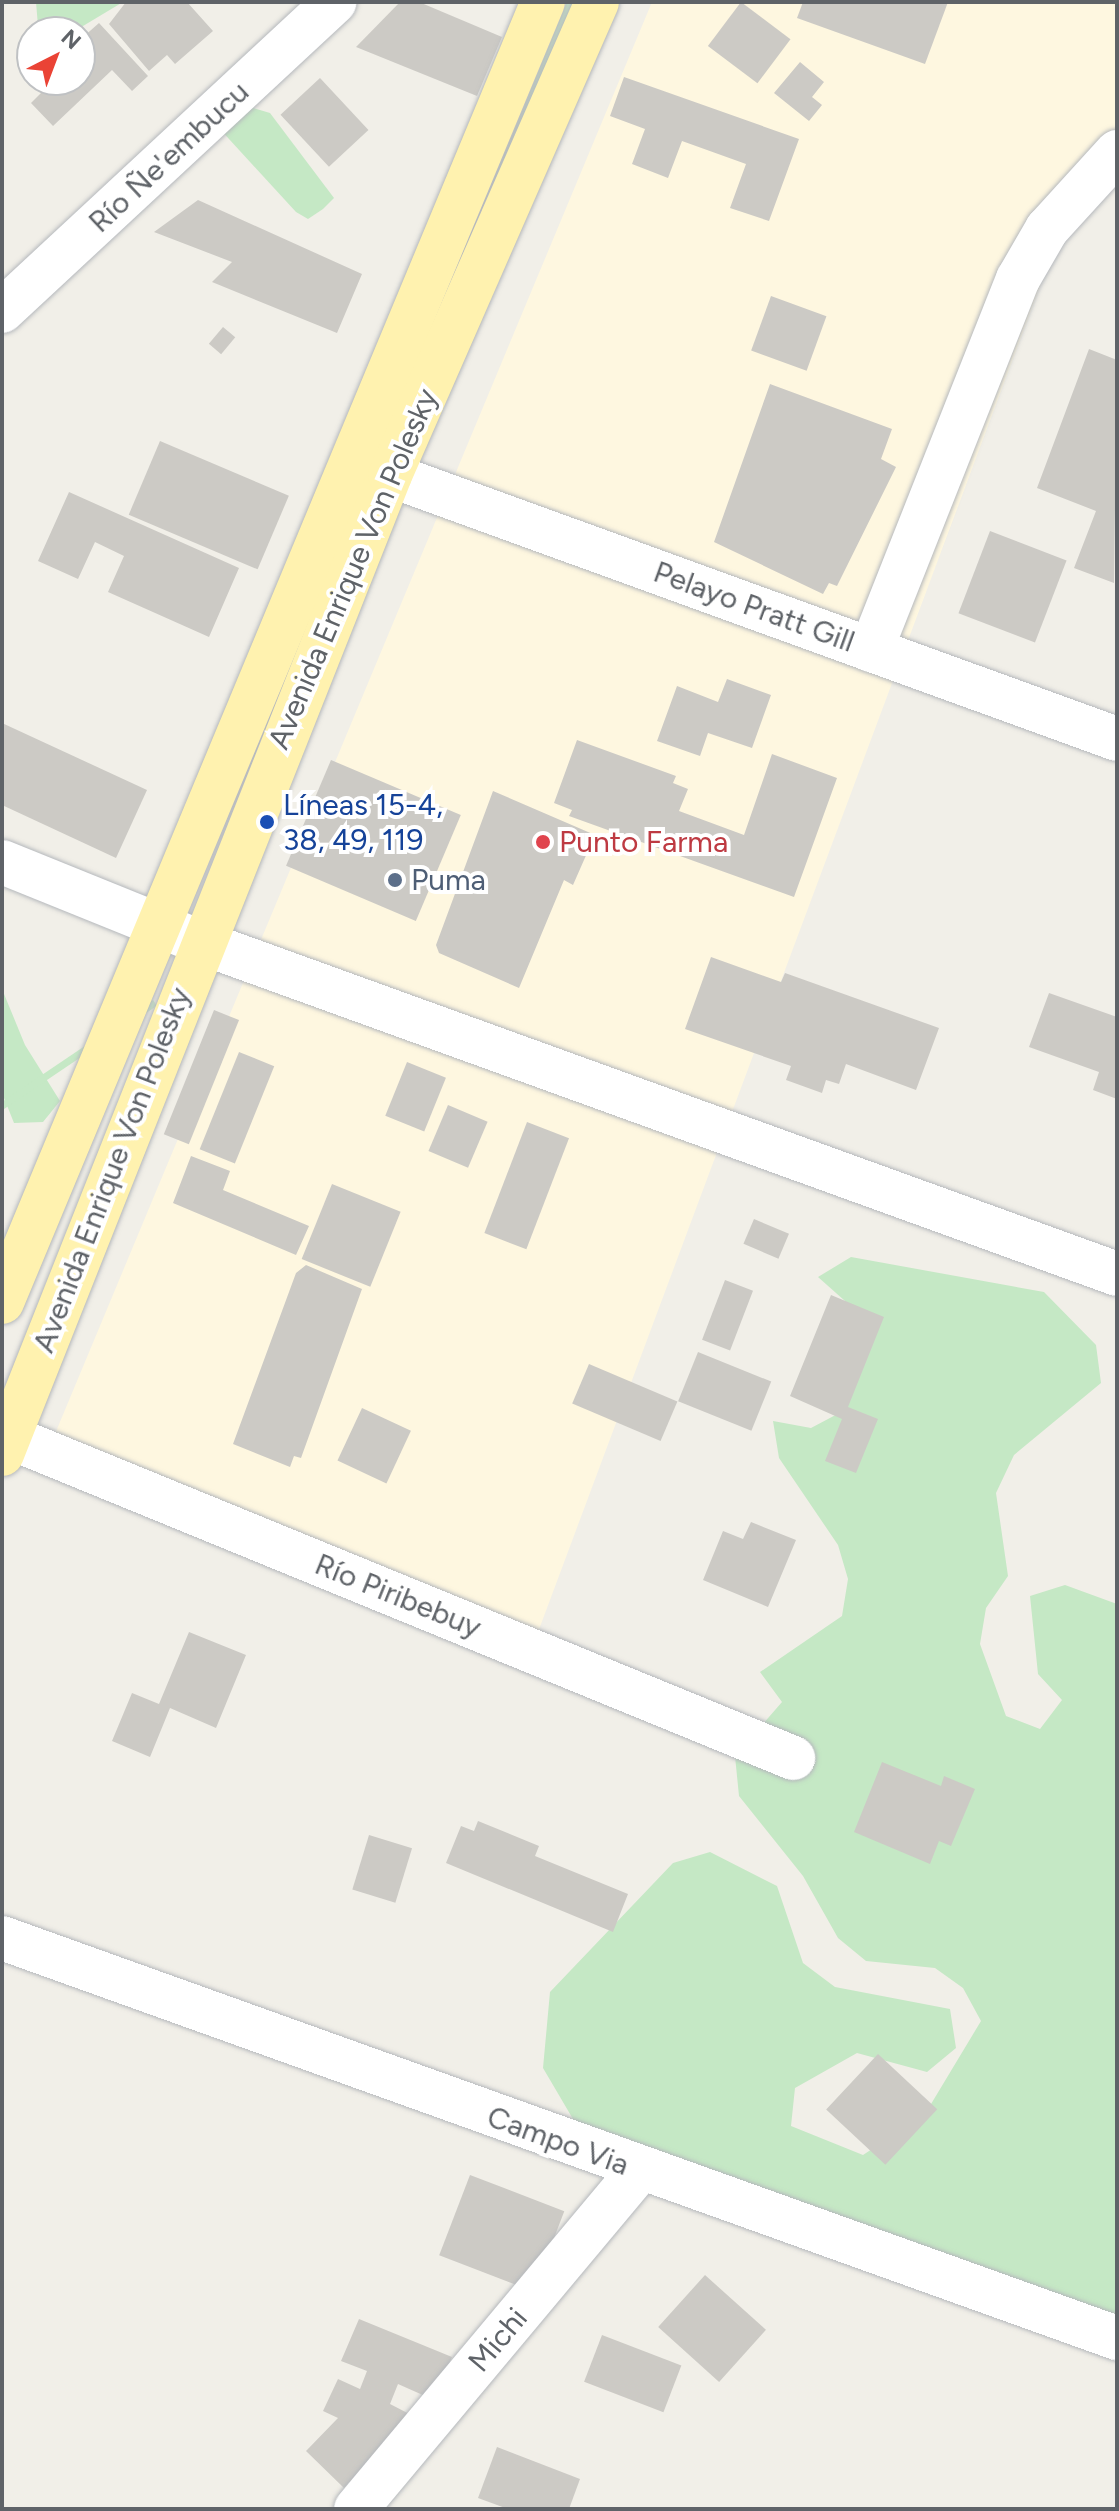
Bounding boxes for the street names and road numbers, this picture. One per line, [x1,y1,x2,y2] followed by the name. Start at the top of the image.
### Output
[82,74,256,240] street label: Río Ñe'embucu
[261,383,445,755] street label: Avenida Enrique Von Polesky
[649,554,859,660] street label: Pelayo Pratt Gill
[26,982,198,1358] street label: Avenida Enrique Von Polesky
[310,1546,486,1646] street label: Río Piribebuy
[482,2099,634,2183] street label: Campo Via
[461,2301,535,2379] street label: Michi

